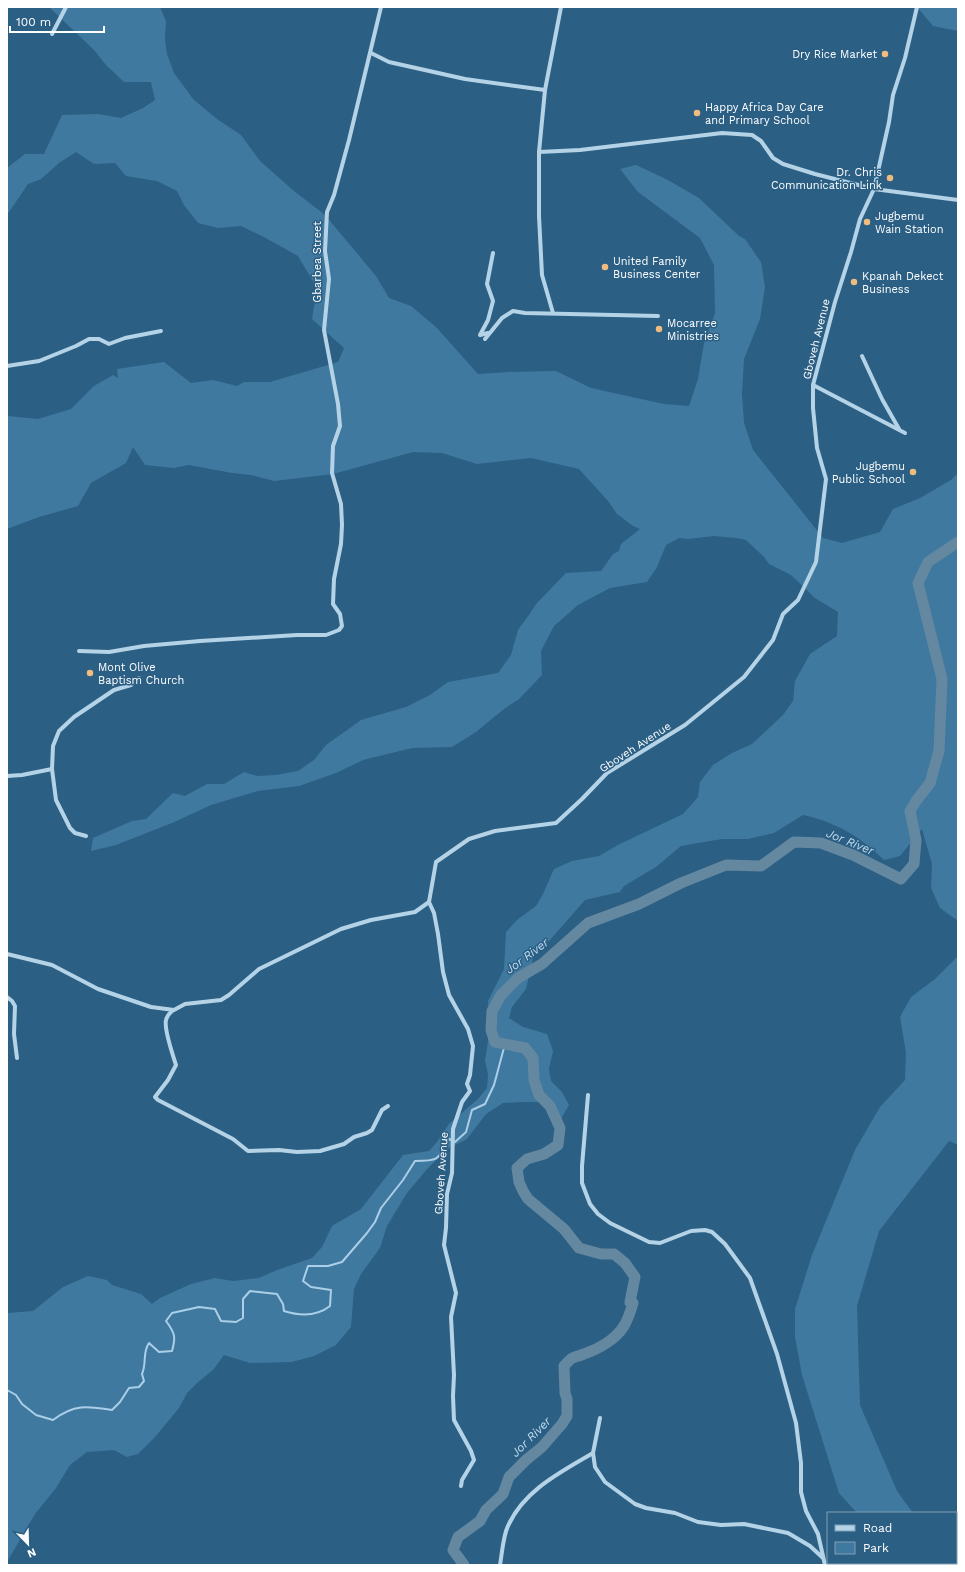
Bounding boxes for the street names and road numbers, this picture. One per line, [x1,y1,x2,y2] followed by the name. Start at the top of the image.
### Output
[311,221,324,303] street label: Gbarbea Street
[800,297,833,381] street label: Gboveh Avenue
[597,719,673,775] street label: Gboveh Avenue
[432,1131,451,1215] street label: Gboveh Avenue

